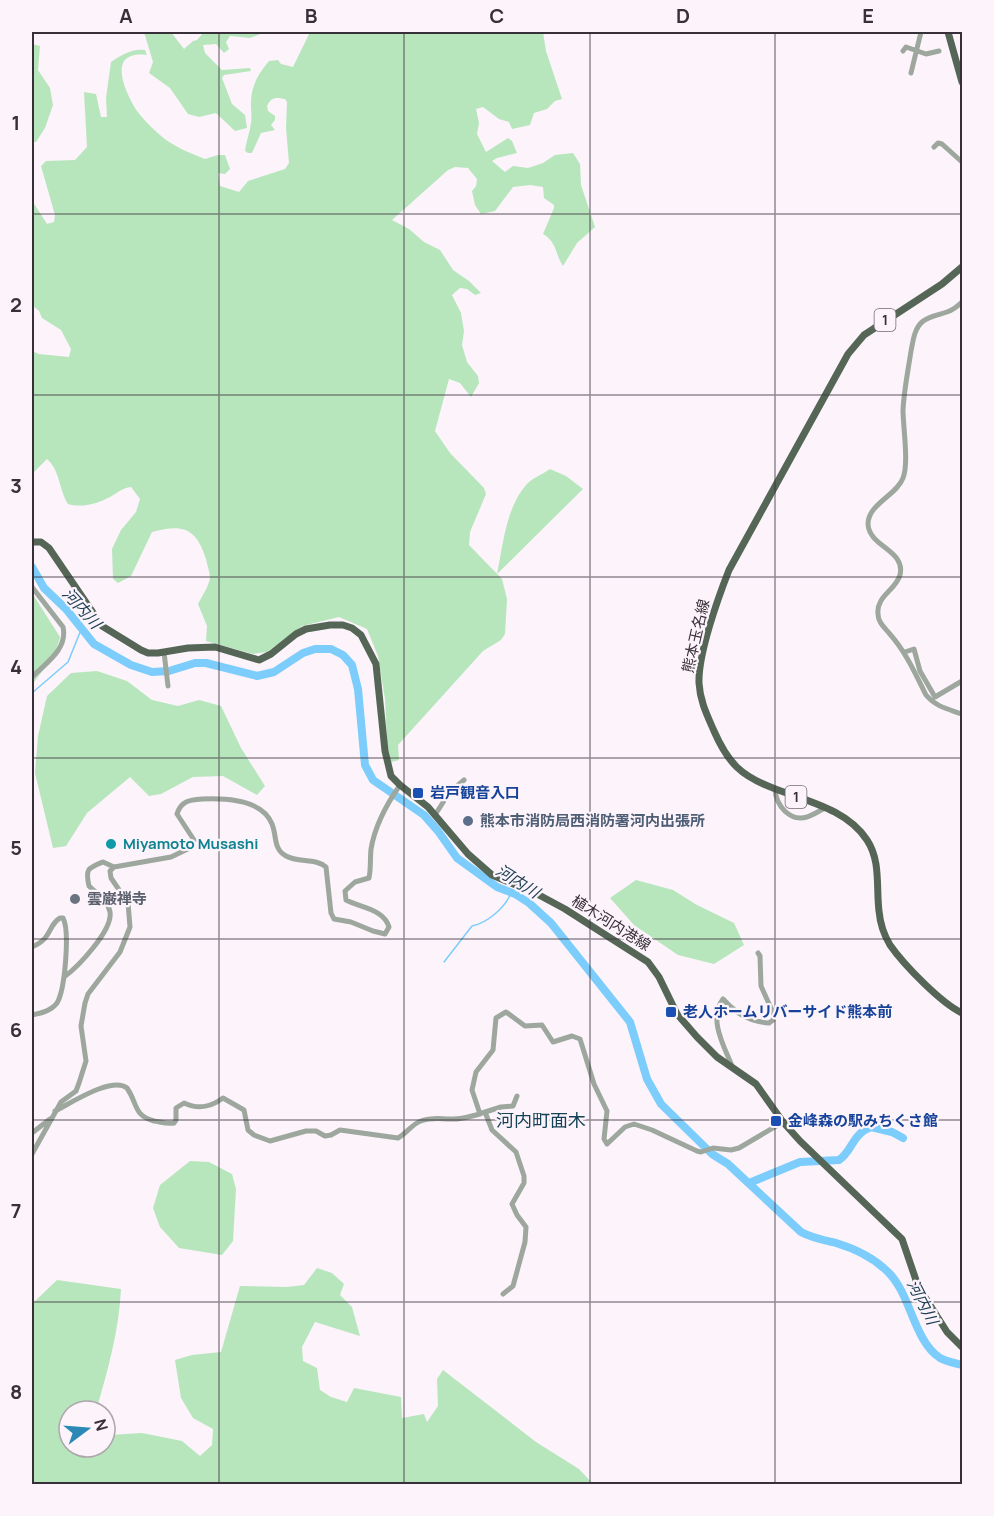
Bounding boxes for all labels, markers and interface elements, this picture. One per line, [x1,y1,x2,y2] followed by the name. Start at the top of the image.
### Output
[119,2,133,29] text: A
[305,2,318,29] text: B
[490,2,504,29] text: C
[676,2,690,29] text: D
[862,2,874,29] text: E
[12,109,20,136] text: 1
[10,291,22,318] text: 2
[874,309,896,331] road number: 1
[10,472,22,499] text: 3
[58,583,108,635] water label: 河内川
[677,597,714,675] street label: 熊本玉名線
[10,653,22,680] text: 4
[430,782,520,803] place label: 岩戸観音入口
[411,786,425,800] marker: 岩戸観音入口
[786,786,806,808] road number: 1
[480,810,705,831] place label: 熊本市消防局西消防署河内出張所
[461,814,475,828] marker: 熊本市消防局西消防署河内出張所
[123,833,258,854] place label: Miyamoto Musashi
[10,834,22,861] text: 5
[104,837,118,851] marker: Miyamoto Musashi
[492,859,546,904] water label: 河内川
[87,888,147,909] place label: 雲巌禅寺
[568,890,655,955] street label: 植木河内港線
[68,892,82,906] marker: 雲巌禅寺
[683,1001,892,1022] place label: 老人ホームリバーサイド熊本前
[664,1005,678,1019] marker: 老人ホームリバーサイド熊本前
[10,1016,22,1043] text: 6
[496,1108,586,1132] district label: 河内町面木
[788,1110,938,1131] place label: 金峰森の駅みちくさ館
[769,1114,783,1128] marker: 金峰森の駅みちくさ館
[11,1197,21,1224] text: 7
[902,1276,945,1330] water label: 河内川
[10,1378,22,1405] text: 8
[57,1399,117,1459] north arrow
[89,1416,114,1433] text: N

